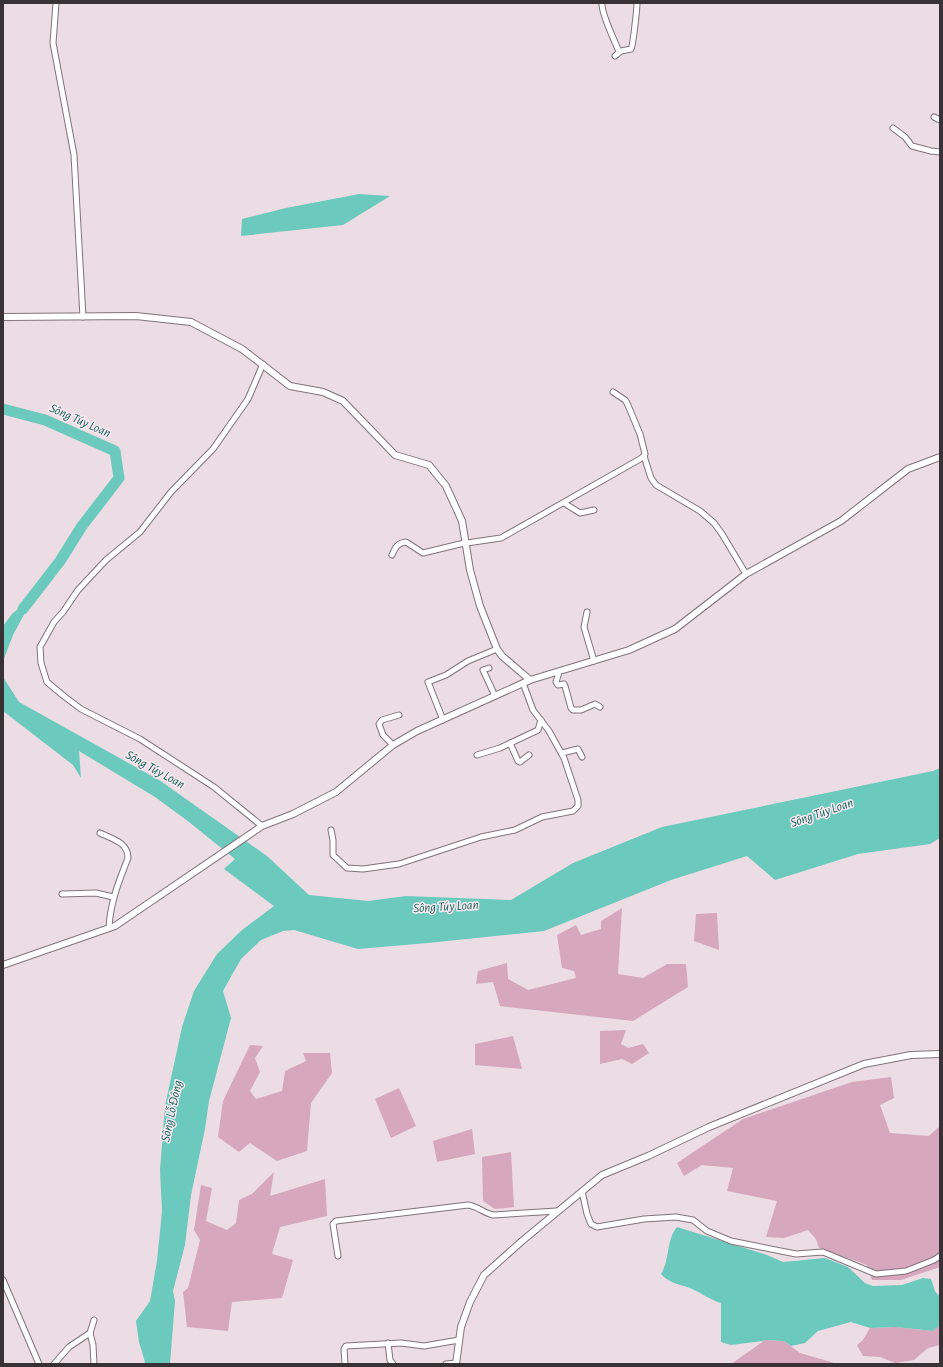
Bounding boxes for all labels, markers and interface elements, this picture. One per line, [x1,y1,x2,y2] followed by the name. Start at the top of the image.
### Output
[47,402,113,440] water label: Sông Túy Loan
[123,748,187,792] water label: Sông Túy Loan
[789,796,855,830] water label: Sông Túy Loan
[413,899,479,915] water label: Sông Túy Loan
[158,1079,185,1143] water label: Sông Lỗ Đông

